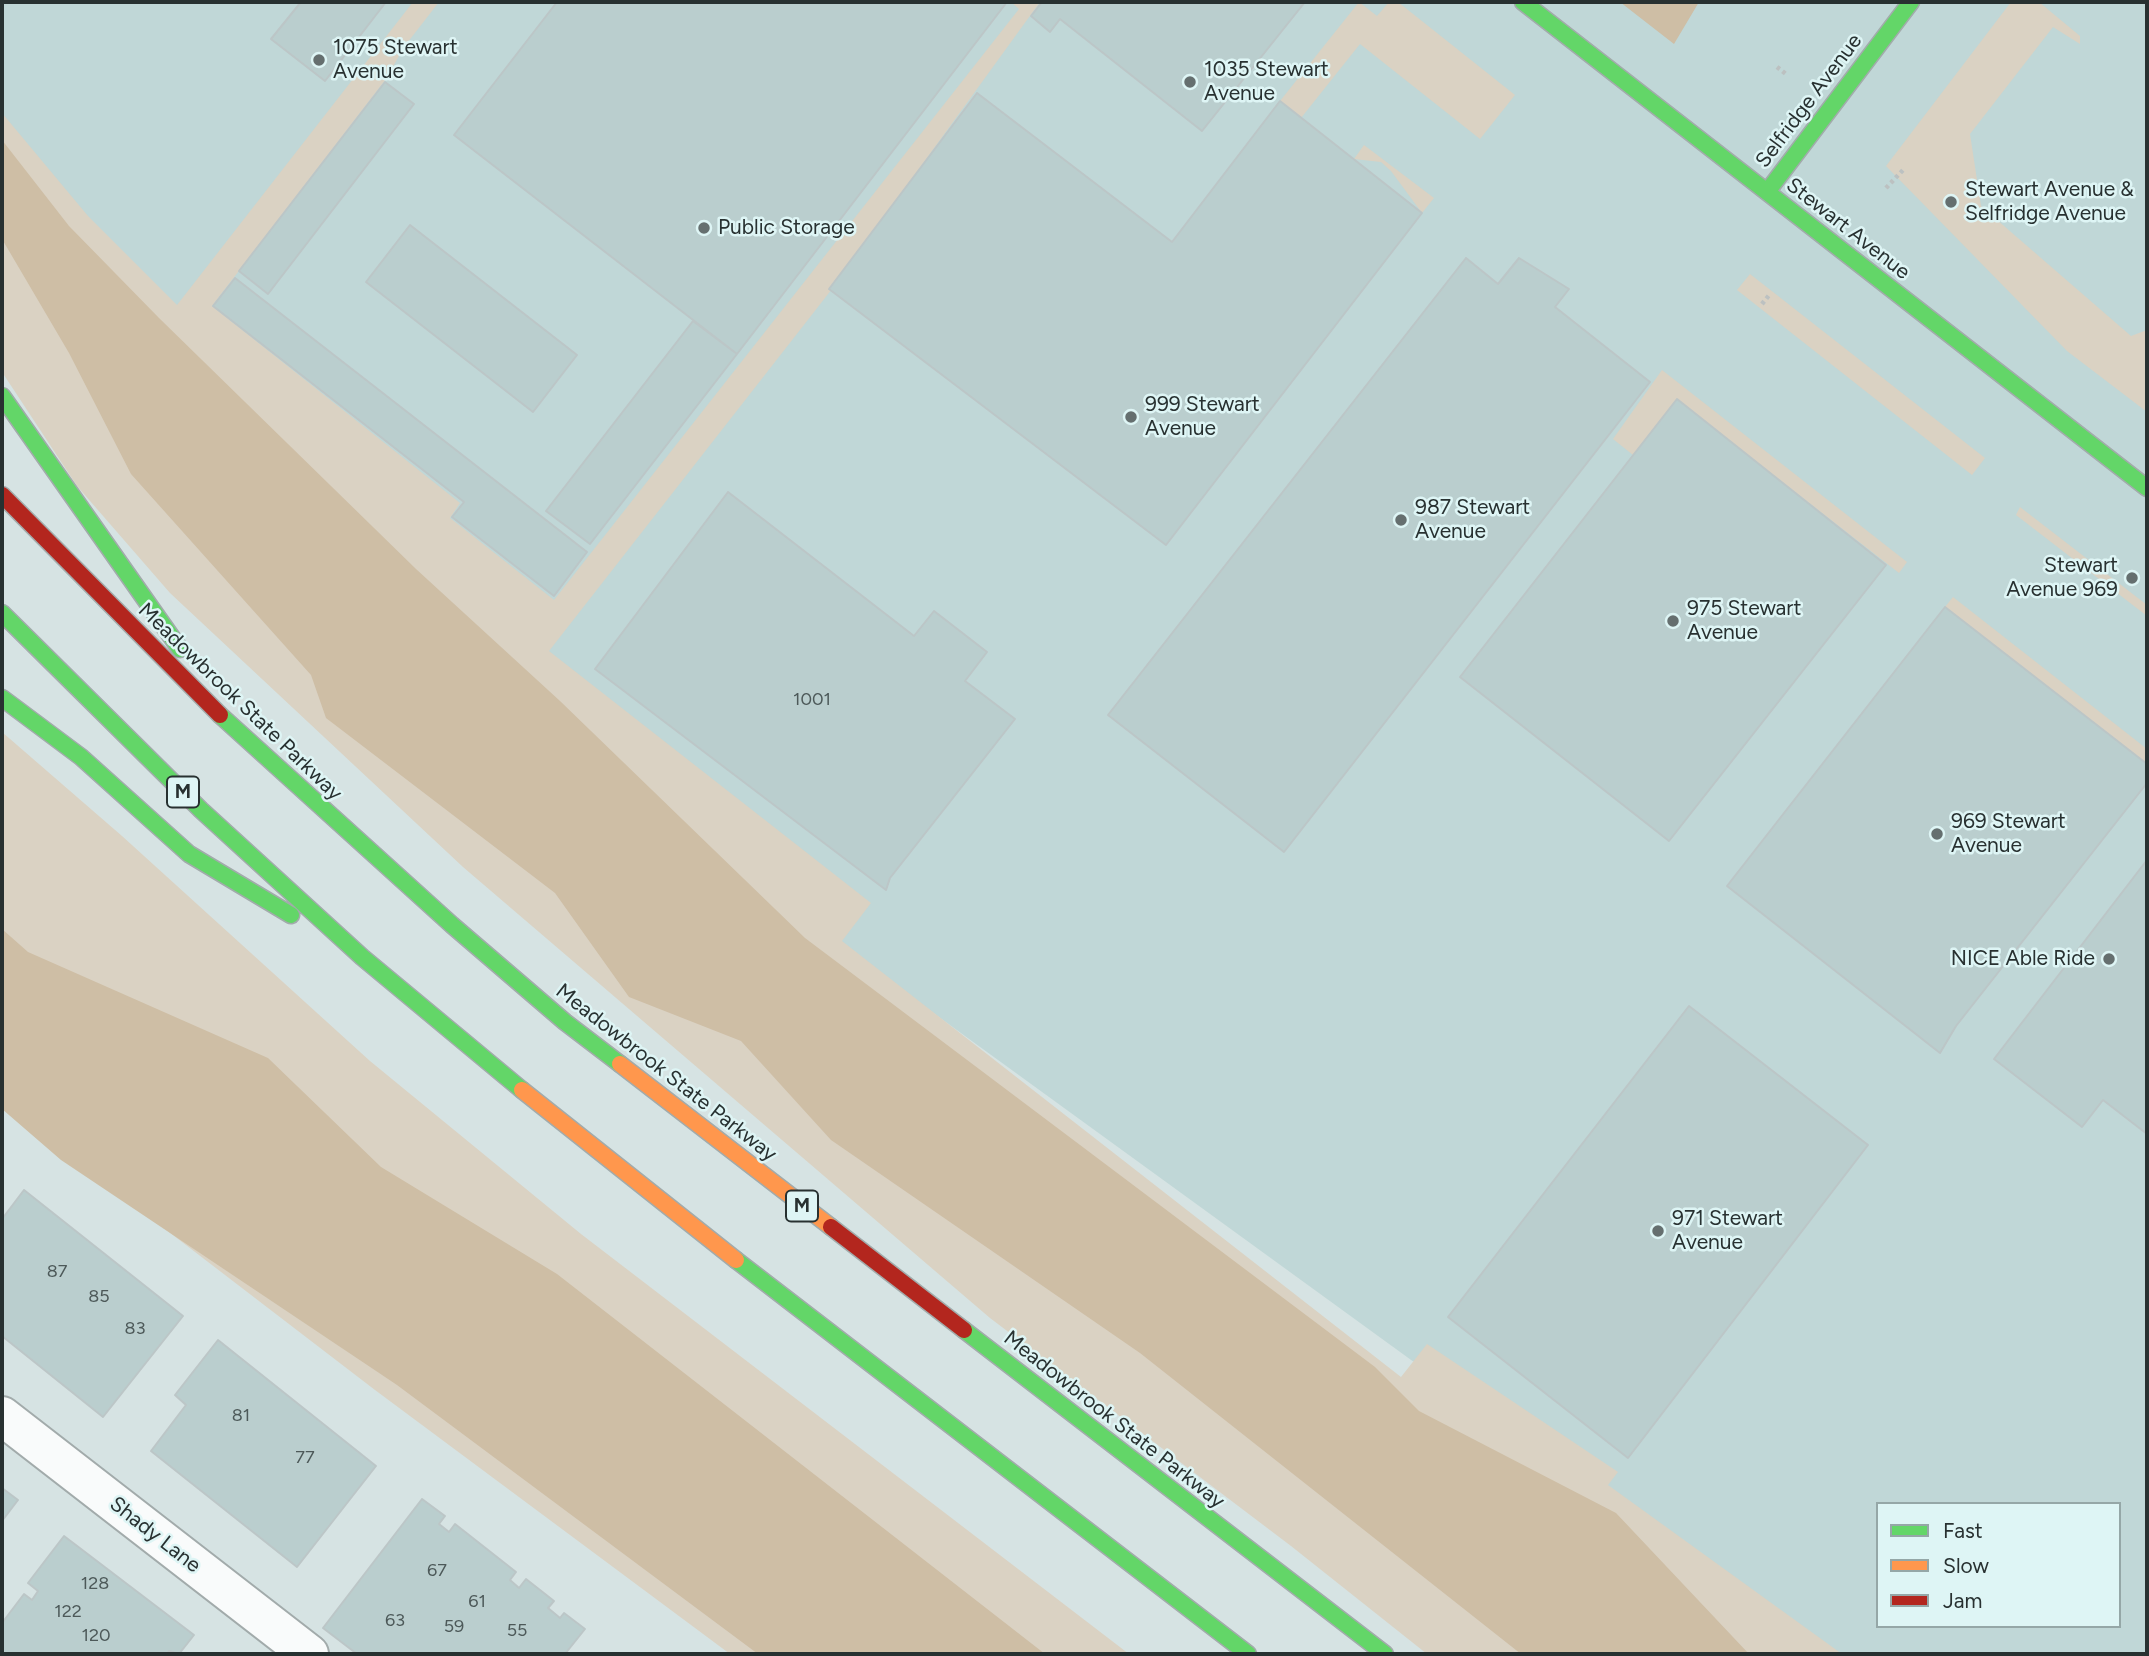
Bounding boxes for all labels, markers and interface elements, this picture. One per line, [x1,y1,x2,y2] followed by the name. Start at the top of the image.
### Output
[1750,29,1868,173] street label: Selfridge Avenue
[333,35,458,85] place label: 1075 Stewart Avenue
[311,52,327,68] marker: 1075 Stewart Avenue
[1204,57,1329,107] place label: 1035 Stewart Avenue
[1182,74,1198,90] marker: 1035 Stewart Avenue
[1781,173,1915,285] street label: Stewart Avenue
[1965,177,2134,227] place label: Stewart Avenue & Selfridge Avenue
[1943,194,1959,210] marker: Stewart Avenue & Selfridge Avenue
[718,215,855,241] place label: Public Storage
[696,220,712,236] marker: Public Storage
[1145,392,1260,442] place label: 999 Stewart Avenue
[1123,409,1139,425] marker: 999 Stewart Avenue
[1415,495,1530,545] place label: 987 Stewart Avenue
[1393,512,1409,528] marker: 987 Stewart Avenue
[2006,553,2118,603] place label: Stewart Avenue 969
[2124,570,2140,586] marker: Stewart Avenue 969
[1687,596,1801,646] place label: 975 Stewart Avenue
[133,598,347,806] street label: Meadowbrook State Parkway
[1665,613,1681,629] marker: 975 Stewart Avenue
[793,689,831,711] house number: 1001
[167,776,199,807] road number: M
[1951,809,2066,859] place label: 969 Stewart Avenue
[1929,826,1945,842] marker: 969 Stewart Avenue
[1951,946,2095,972] place label: NICE Able Ride
[2101,951,2117,967] marker: NICE Able Ride
[550,979,782,1167] street label: Meadowbrook State Parkway
[786,1190,818,1222] road number: M
[1672,1206,1783,1256] place label: 971 Stewart Avenue
[1650,1223,1666,1239] marker: 971 Stewart Avenue
[47,1261,67,1283] house number: 87
[88,1286,110,1308] house number: 85
[125,1318,145,1340] house number: 83
[998,1326,1230,1514] street label: Meadowbrook State Parkway
[232,1405,250,1427] house number: 81
[295,1447,315,1469] house number: 77
[104,1492,206,1578] street label: Shady Lane
[1876,1502,2121,1628] legend
[1943,1518,1983,1543] text: Fast
[1943,1553,1989,1578] text: Slow
[427,1560,447,1582] house number: 67
[81,1573,109,1595] house number: 128
[1943,1588,1982,1613] text: Jam
[468,1591,486,1613] house number: 61
[54,1601,82,1623] house number: 122
[385,1610,405,1632] house number: 63
[444,1616,464,1638] house number: 59
[507,1620,527,1642] house number: 55
[81,1625,111,1647] house number: 120

